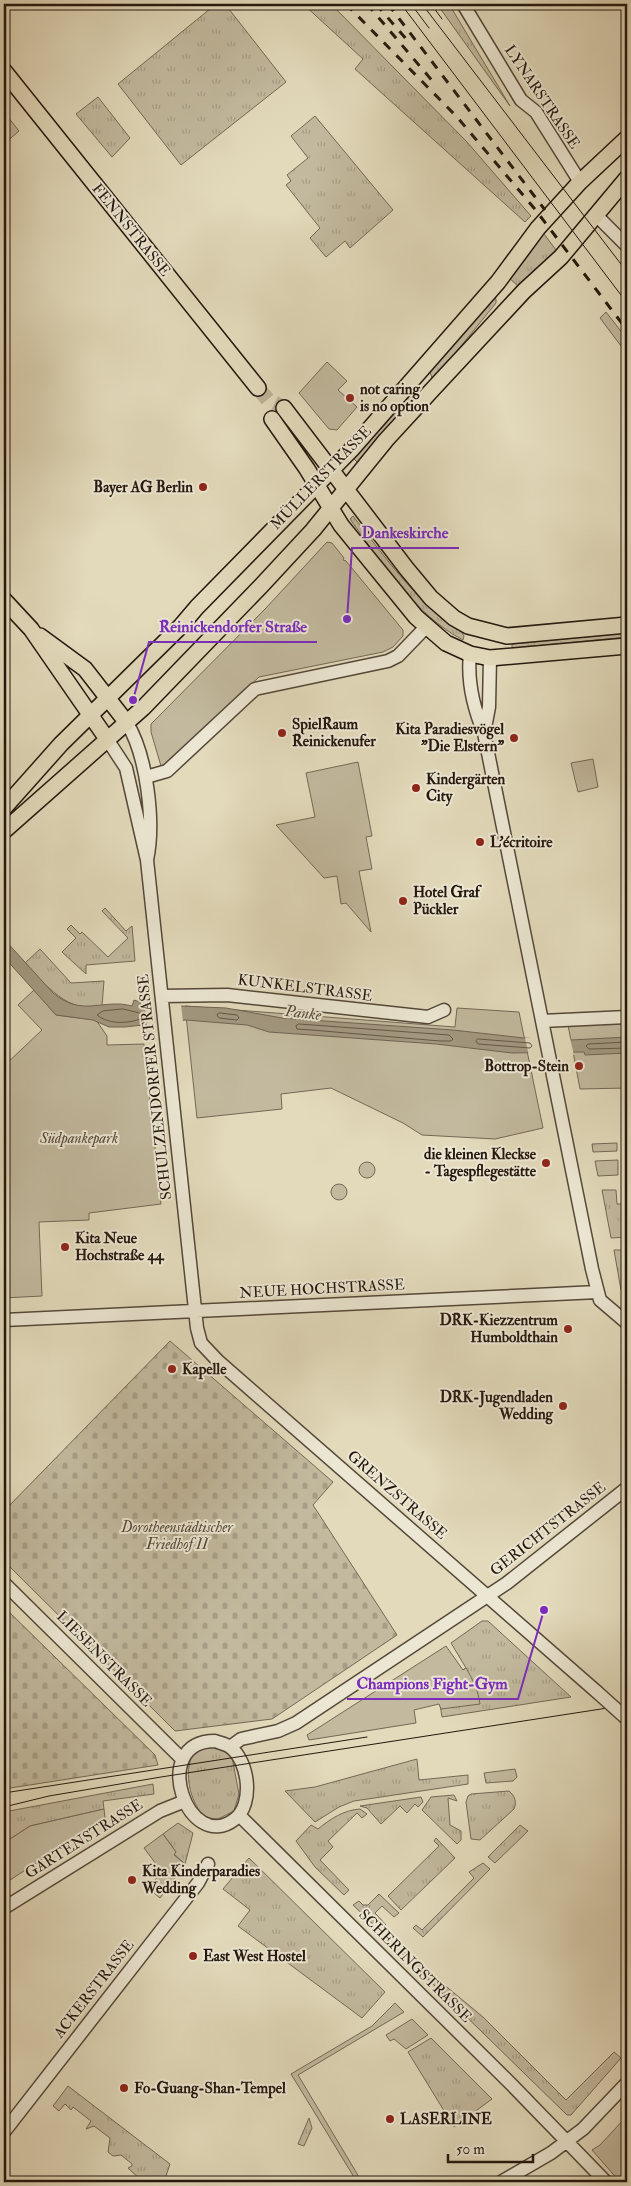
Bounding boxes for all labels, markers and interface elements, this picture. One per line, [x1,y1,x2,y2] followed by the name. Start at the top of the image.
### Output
[500,41,584,153] street label: LYNARSTRASSE
[88,180,174,281] street label: FENNSTRASSE
[359,380,429,417] place label: not caring is no option
[344,392,356,404] marker: not caring is no option
[266,421,376,534] street label: MÜLLERSTRASSE
[93,478,193,498] place label: Bayer AG Berlin
[197,481,209,493] marker: Bayer AG Berlin
[352,517,459,548] callout: Dankeskirche
[362,523,449,543] text: Dankeskirche
[149,611,317,642] callout: Reinickendorfer Straße
[159,617,307,637] text: Reinickendorfer Straße
[292,715,376,751] place label: SpielRaum Reinickenufer
[395,720,504,756] place label: Kita Paradiesvögel "Die Elstern"
[276,727,288,739] marker: SpielRaum Reinickenufer
[508,732,520,744] marker: Kita Paradiesvögel "Die Elstern"
[426,770,506,807] place label: Kindergärten City
[410,782,422,794] marker: Kindergärten City
[490,833,553,852] place label: L'écritoire
[474,836,486,848] marker: L'écritoire
[413,883,483,919] place label: Hotel Graf Pückler
[397,895,409,907] marker: Hotel Graf Pückler
[237,970,374,1006] street label: KUNKELSTRASSE
[134,973,176,1201] street label: SCHULZENDORFER STRASSE
[283,1001,323,1025] water label: Panke
[484,1057,569,1077] place label: Bottrop-Stein
[573,1060,585,1072] marker: Bottrop-Stein
[39,1129,118,1148] park label: Südpankepark
[424,1145,537,1182] place label: die kleinen Kleckse - Tagespflegestätte
[540,1157,552,1169] marker: die kleinen Kleckse - Tagespflegestätte
[75,1229,165,1265] place label: Kita Neue Hochstraße 44
[59,1241,71,1253] marker: Kita Neue Hochstraße 44
[239,1275,405,1303] street label: NEUE HOCHSTRASSE
[439,1311,558,1347] place label: DRK-Kiezzentrum Humboldthain
[562,1323,574,1335] marker: DRK-Kiezzentrum Humboldthain
[182,1360,227,1380] place label: Kapelle
[166,1363,178,1375] marker: Kapelle
[440,1388,554,1425] place label: DRK-Jugendladen Wedding
[557,1400,569,1412] marker: DRK-Jugendladen Wedding
[343,1446,451,1544] street label: GRENZSTRASSE
[486,1478,610,1580] street label: GERICHTSTRASSE
[120,1518,234,1554] park label: Dorotheenstädtischer Friedhof II
[52,1607,156,1711] street label: LIESENSTRASSE
[347,1668,518,1699] callout: Champions Fight-Gym
[356,1674,508,1695] text: Champions Fight-Gym
[22,1795,147,1883] street label: GARTENSTRASSE
[141,1862,260,1899] place label: Kita Kinderparadies Wedding
[126,1874,138,1886] marker: Kita Kinderparadies Wedding
[354,1905,476,2027] street label: SCHERINGSTRASSE
[49,1936,138,2043] street label: ACKERSTRASSE
[203,1947,306,1966] place label: East West Hostel
[187,1950,199,1962] marker: East West Hostel
[134,2079,286,2099] place label: Fo-Guang-Shan-Tempel
[118,2082,130,2094] marker: Fo-Guang-Shan-Tempel
[400,2110,492,2129] place label: LASERLINE
[384,2113,396,2125] marker: LASERLINE
[448,2131,534,2163] scale bar
[456,2140,485,2159] text: 50 m

